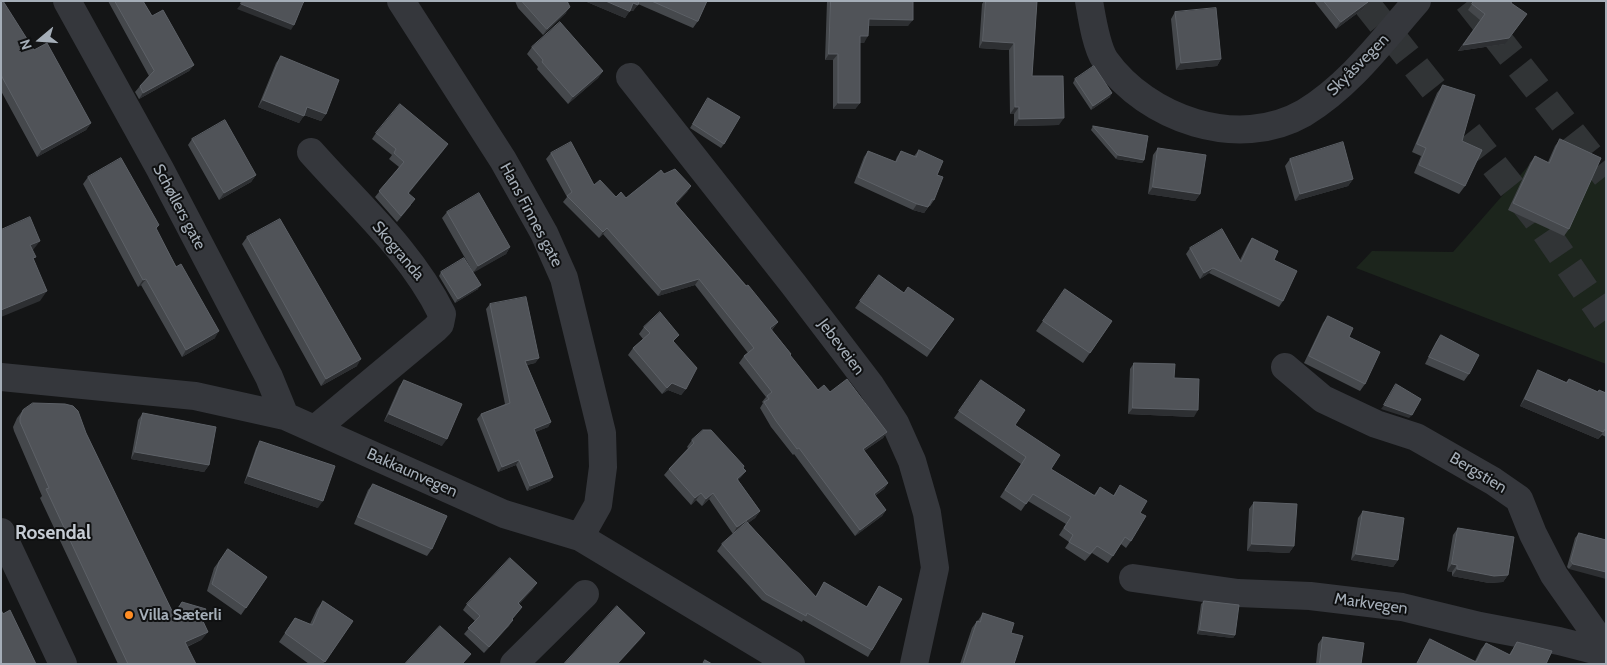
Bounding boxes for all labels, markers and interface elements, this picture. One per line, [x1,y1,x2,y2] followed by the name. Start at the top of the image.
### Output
[15,15,65,65] north arrow
[1323,30,1393,100] street label: Skyåsvegen
[16,37,36,52] text: N
[496,160,566,270] street label: Hans Finnes gate
[148,161,210,253] street label: Schøllers gate
[368,218,428,284] street label: Skogranda
[814,315,868,379] street label: Jebeveien
[364,444,460,502] street label: Bakkaunvegen
[1446,448,1510,498] street label: Bergstien
[15,522,91,544] district label: Rosendal
[1333,589,1409,619] street label: Markvegen
[139,605,222,625] place label: Villa Sæterli
[123,609,135,621] marker: Villa Sæterli

